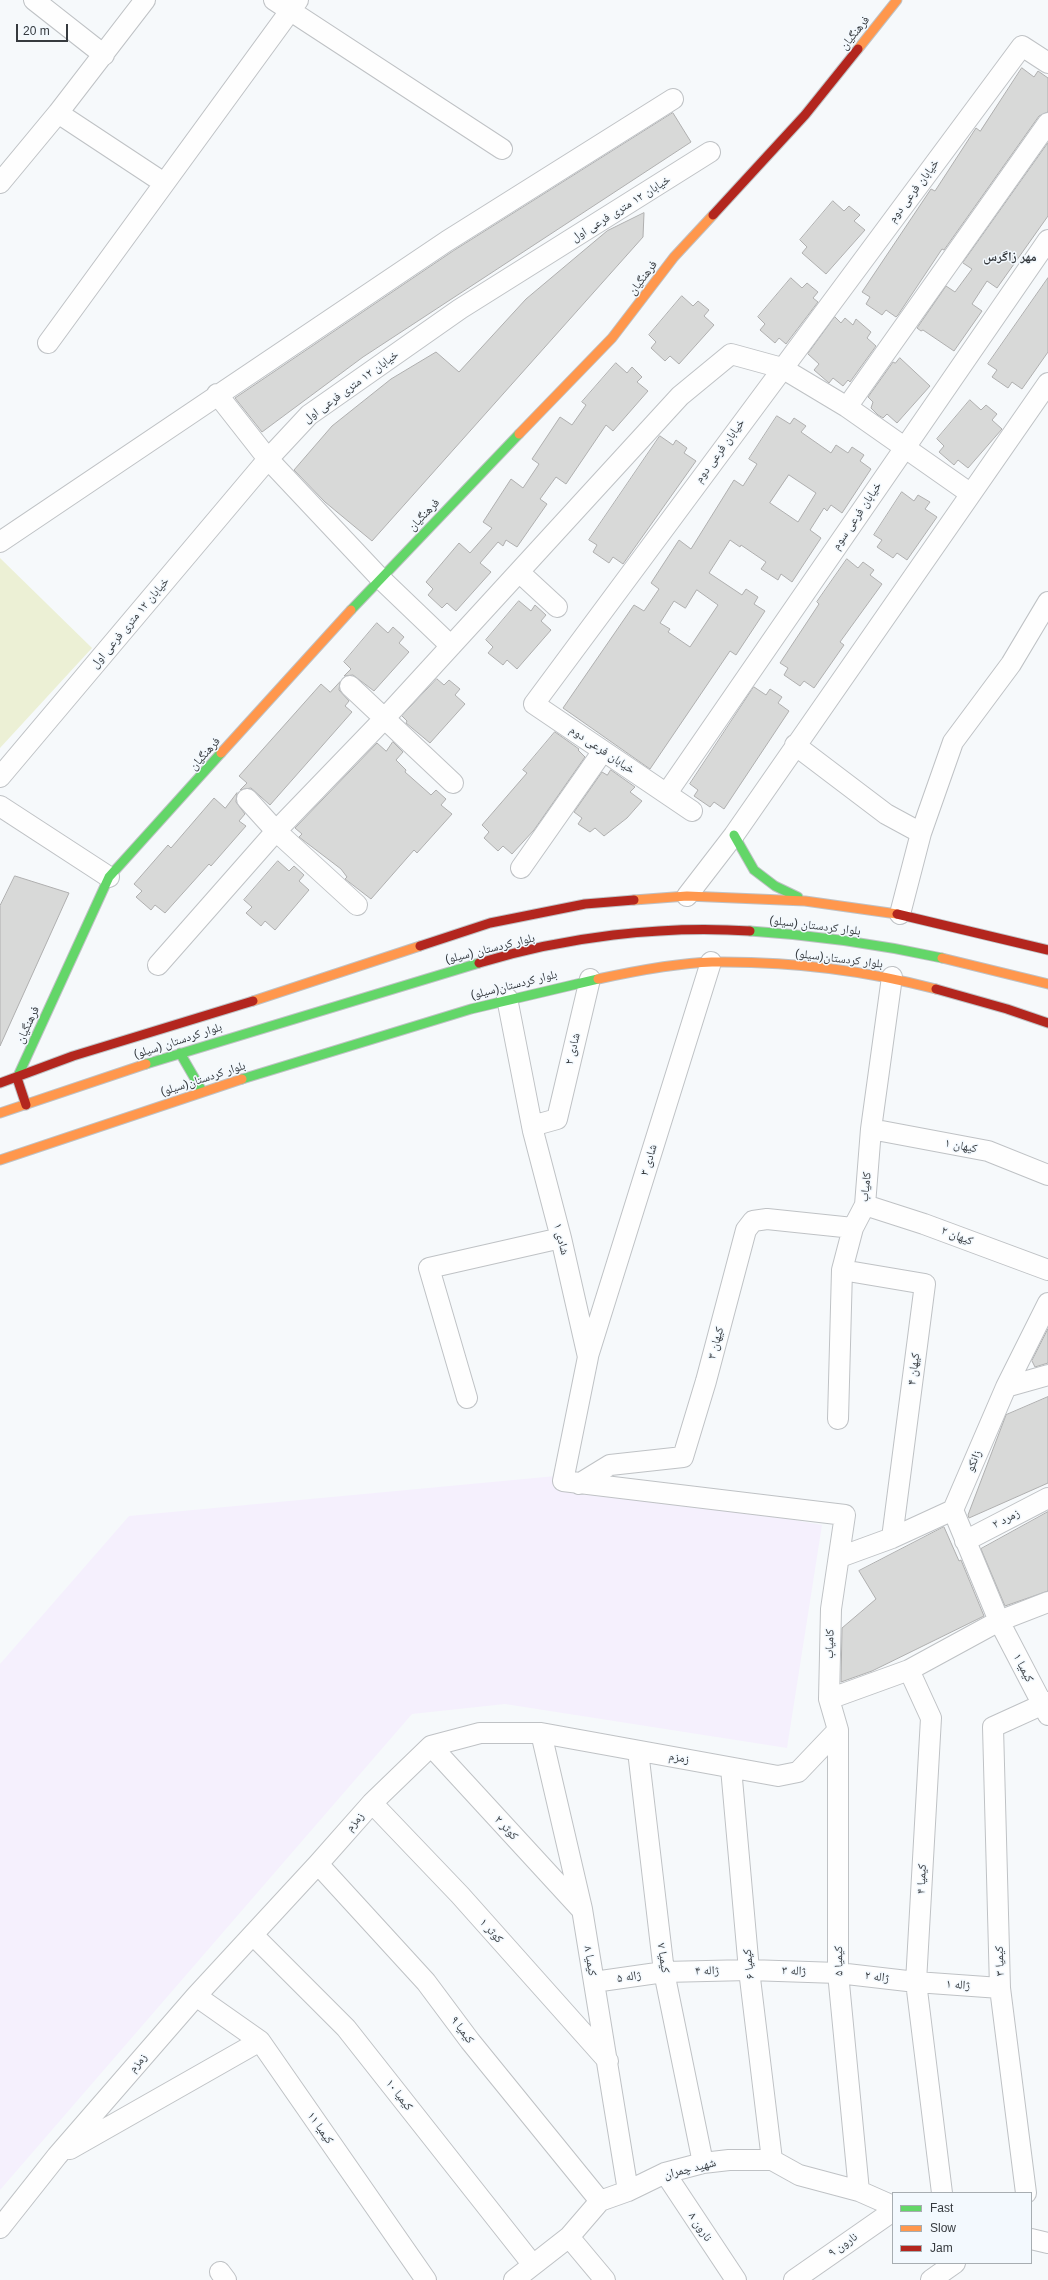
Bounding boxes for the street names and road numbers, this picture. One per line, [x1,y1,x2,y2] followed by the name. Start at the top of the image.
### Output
[837,13,873,53] street label: فرهنگیان
[885,156,943,226] street label: خیابان فرعی دوم
[569,173,673,245] street label: خیابان ۱۲ متری فرعی اول
[625,258,661,298] street label: فرهنگیان
[301,348,401,426] street label: خیابان ۱۲ متری فرعی اول
[692,416,748,486] street label: خیابان فرعی دوم
[829,479,885,553] street label: خیابان فرعی سوم
[405,496,443,534] street label: فرهنگیان
[88,575,172,671] street label: خیابان ۱۲ متری فرعی اول
[567,723,637,777] street label: خیابان فرعی دوم
[186,735,224,773] street label: فرهنگیان
[769,913,861,939] street label: بلوار کردستان (سیلو)
[444,931,536,967] street label: بلوار کردستان (سیلو)
[794,946,884,972] street label: بلوار کردستان(سیلو)
[469,967,559,1003] street label: بلوار کردستان(سیلو)
[13,1004,43,1046] street label: فرهنگیان
[132,1020,224,1062] street label: بلوار کردستان (سیلو)
[562,1032,584,1066] street label: شادی ۲
[159,1058,247,1100] street label: بلوار کردستان(سیلو)
[944,1136,978,1156] street label: کیهان ۱
[637,1143,661,1177] street label: شادی ۳
[857,1171,875,1203] street label: کامیاب
[550,1222,572,1256] street label: شادی ۱
[939,1223,975,1249] street label: کیهان ۲
[705,1325,727,1361] street label: کیهان ۳
[905,1352,923,1386] street label: کیهان ۴
[963,1448,985,1474] street label: زانکو
[990,1506,1022,1532] street label: زمرد ۲
[823,1629,837,1659] street label: کامیاب
[1010,1651,1036,1685] street label: کیمیا ۱
[667,1749,691,1767] street label: زمزم
[343,1809,367,1835] street label: زمزم
[491,1813,521,1843] street label: کوثر ۲
[914,1863,930,1895] street label: کیمیا ۴
[476,1916,506,1946] street label: کوثر ۱
[654,1942,672,1974] street label: کیمیا ۷
[581,1945,599,1977] street label: کیمیا ۸
[832,1946,846,1976] street label: کیمیا ۵
[992,1946,1008,1976] street label: کیمیا ۳
[740,1948,758,1980] street label: کیمیا ۶
[782,1963,806,1979] street label: ژاله ۳
[695,1964,719,1978] street label: ژاله ۴
[616,1968,642,1986] street label: ژاله ۵
[864,1968,890,1986] street label: ژاله ۲
[945,1977,971,1993] street label: ژاله ۱
[447,2014,477,2046] street label: کیمیا ۹
[126,2050,150,2076] street label: زمزم
[382,2076,416,2114] street label: کیمیا ۱۰
[304,2109,336,2147] street label: کیمیا ۱۱
[662,2156,718,2182] street label: شهید چمران
[685,2210,715,2244] street label: نارون ۸
[826,2230,860,2260] street label: نارون ۹

